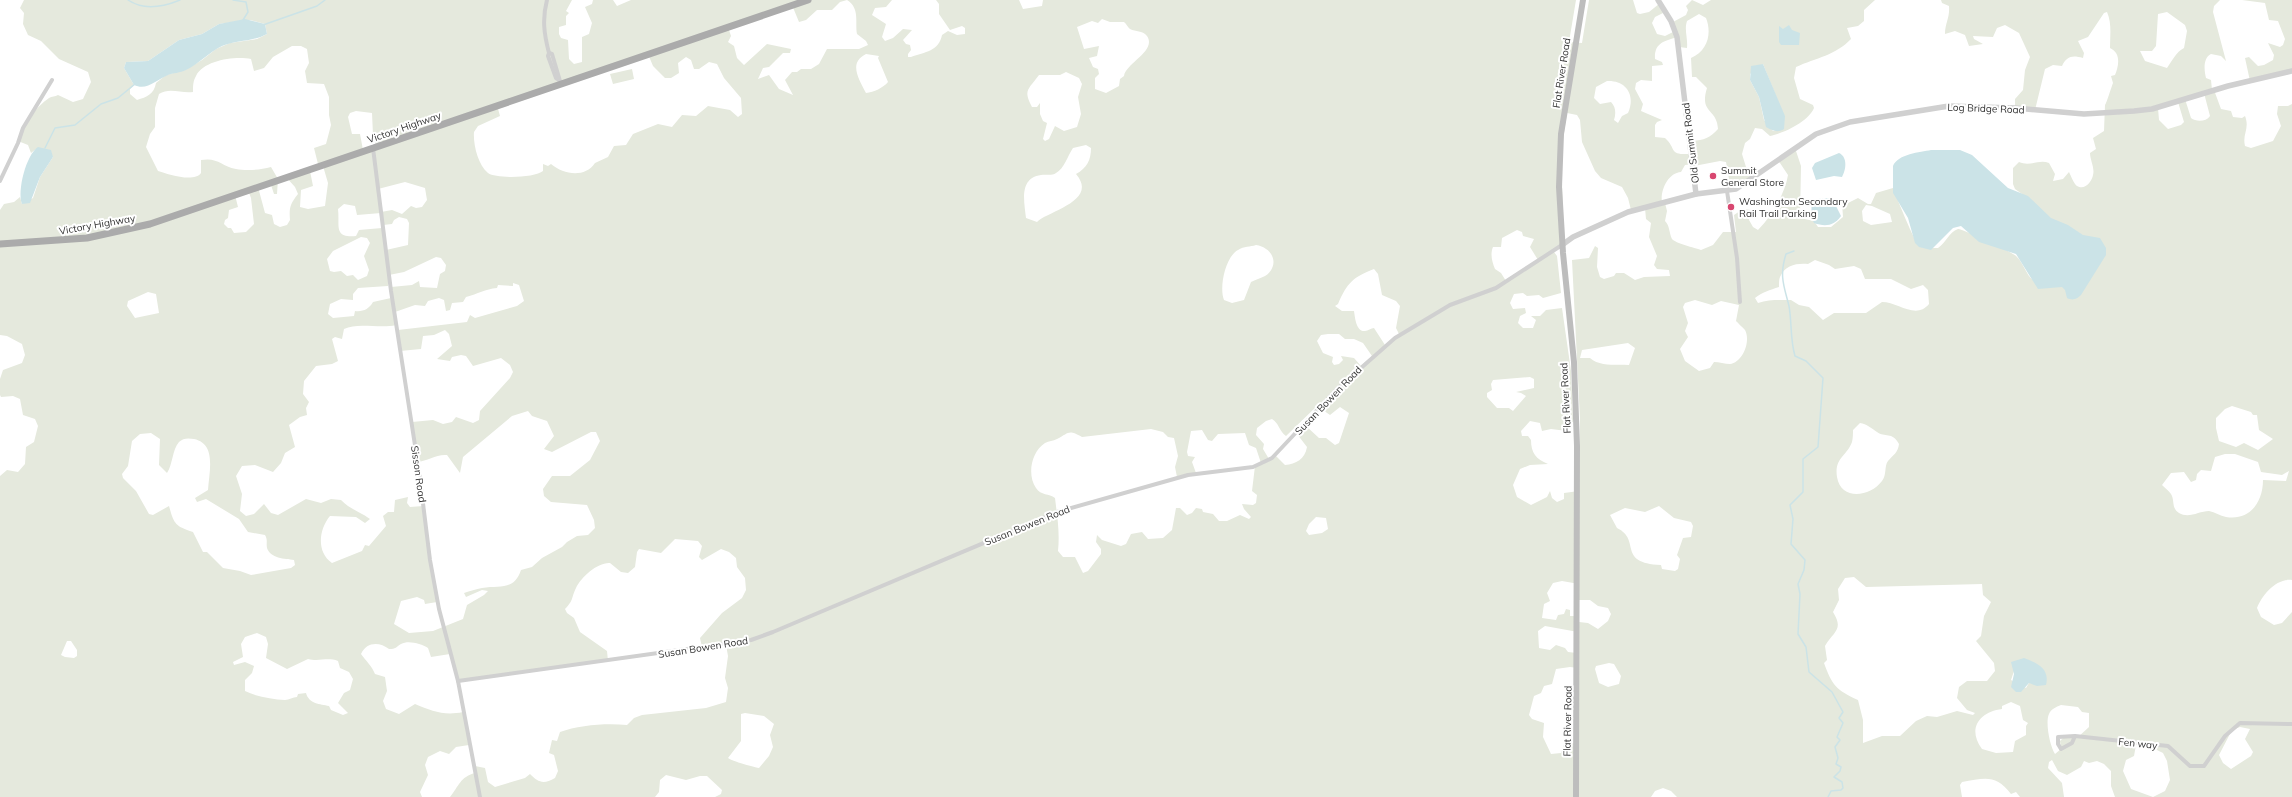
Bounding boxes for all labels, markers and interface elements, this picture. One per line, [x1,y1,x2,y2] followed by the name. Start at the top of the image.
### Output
[1550,37,1573,109] street label: Flat River Road
[1947,101,2025,116] street label: Log Bridge Road
[1679,102,1702,184] street label: Old Summit Road
[366,109,443,146] street label: Victory Highway
[1721,164,1784,189] place label: Summit General Store
[1708,171,1718,181] marker: Summit General Store
[1739,195,1848,220] place label: Washington Secondary Rail Trail Parking
[1726,202,1736,212] marker: Washington Secondary Rail Trail Parking
[58,211,137,238] street label: Victory Highway
[1557,362,1574,434] street label: Flat River Road
[1292,363,1365,438] street label: Susan Bowen Road
[408,445,429,503] street label: Sisson Road
[983,502,1072,549] street label: Susan Bowen Road
[657,634,749,661] street label: Susan Bowen Road
[1560,685,1575,757] street label: Flat River Road
[2118,735,2159,752] street label: Fen way

